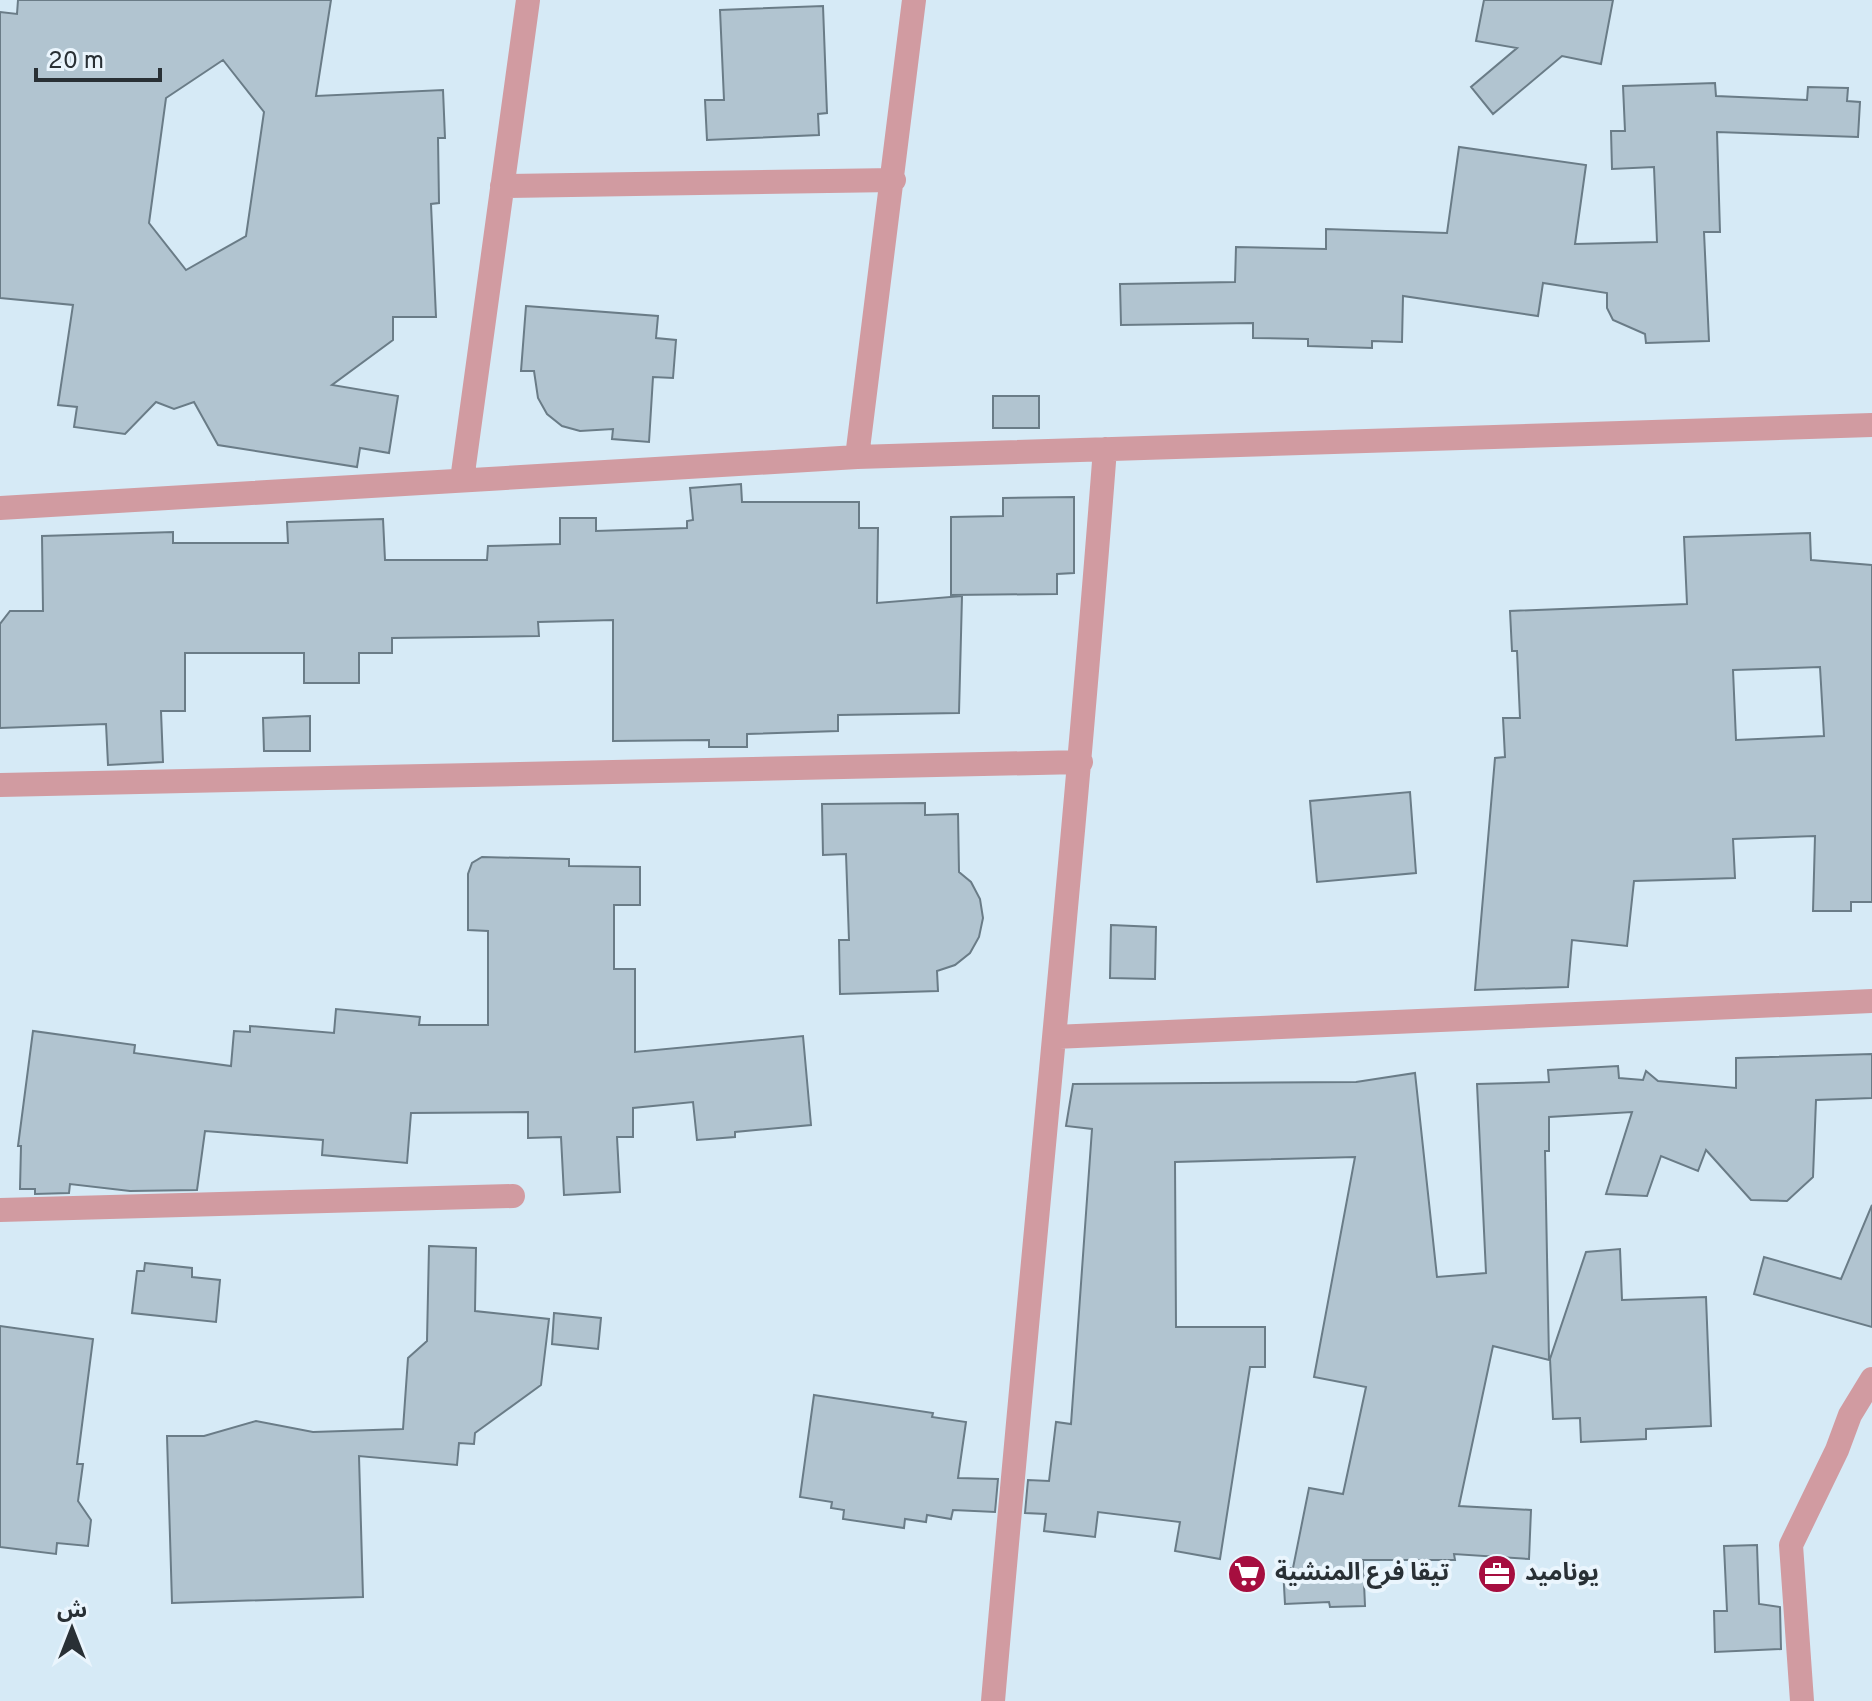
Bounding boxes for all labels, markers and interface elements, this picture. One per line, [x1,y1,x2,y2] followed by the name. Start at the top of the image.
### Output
[36,32,160,82] scale bar
[48,47,104,77] text: 20 m
[1226,1553,1268,1595] supermarket icon: تيقا فرع المنشية
[1476,1553,1518,1595] office icon: يوناميد
[1275,1559,1449,1589] place label: تيقا فرع المنشية
[1525,1559,1599,1589] place label: يوناميد
[32,1589,112,1669] north arrow
[57,1598,87,1625] text: ش

